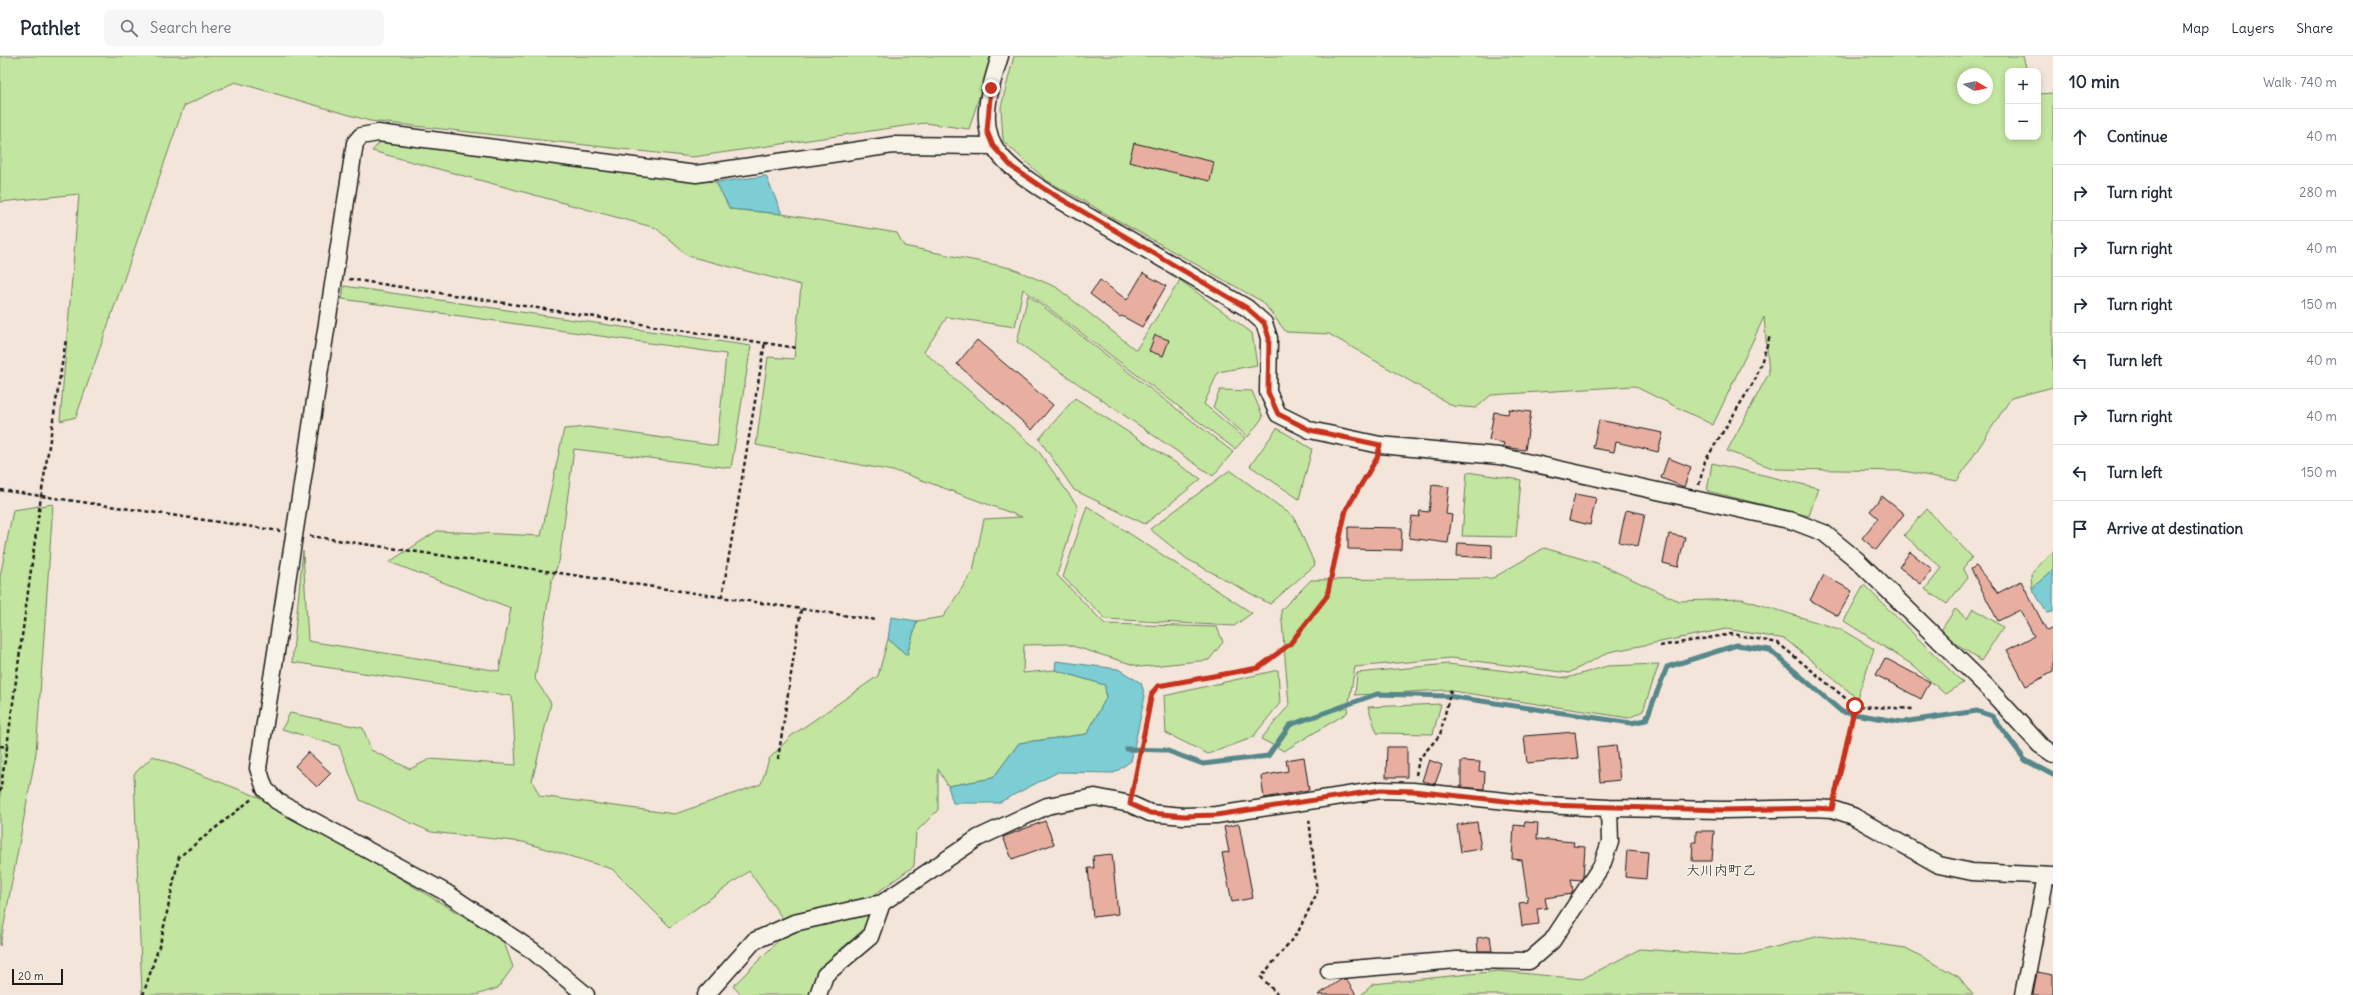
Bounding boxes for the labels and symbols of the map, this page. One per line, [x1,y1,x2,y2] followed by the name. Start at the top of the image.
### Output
[1957,68,1993,104] north arrow
[982,79,1000,97] route end
[1846,697,1864,715] route start
[1686,861,1756,879] district label: 大川内町乙
[12,967,63,986] scale bar

